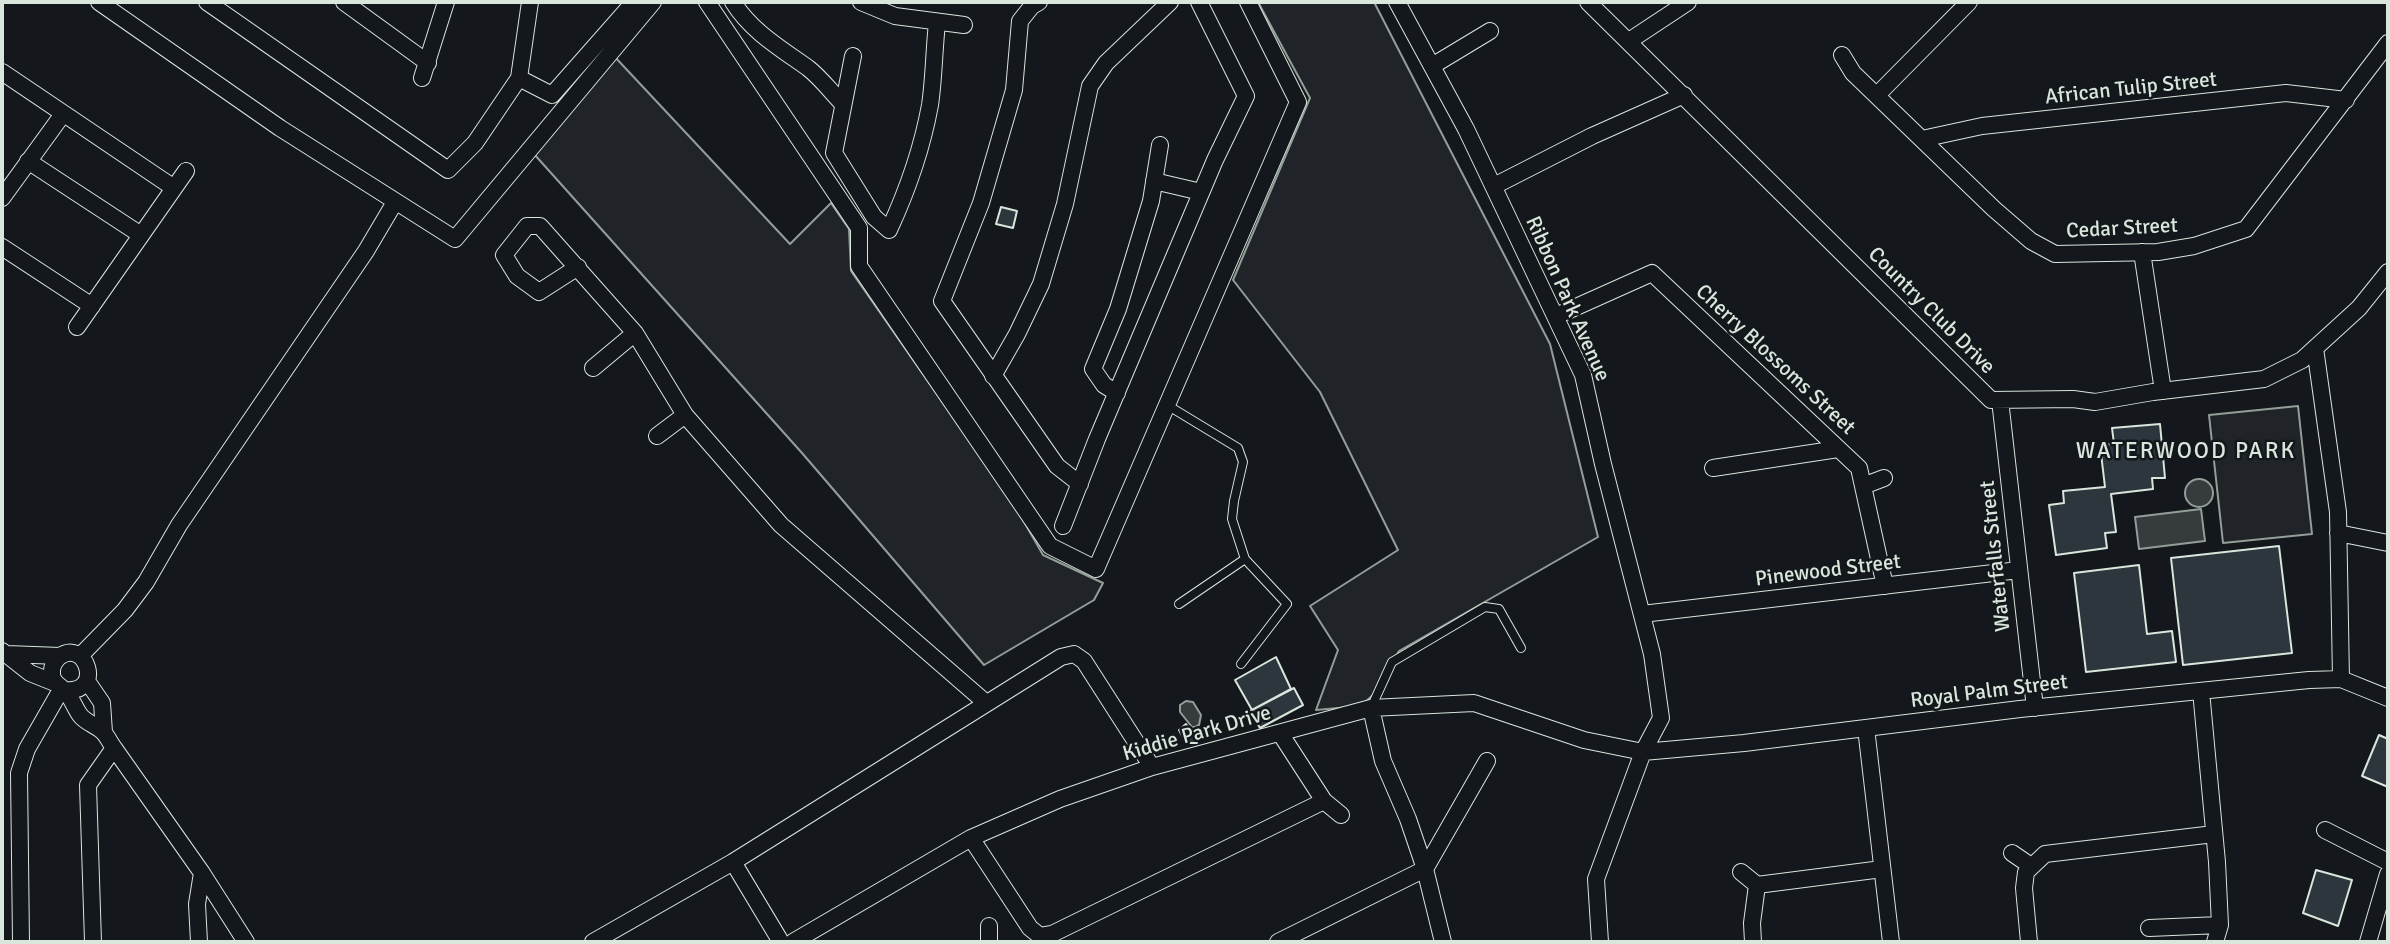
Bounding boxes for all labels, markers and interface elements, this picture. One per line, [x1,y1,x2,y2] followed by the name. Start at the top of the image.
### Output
[2044,67,2218,111] street label: African Tulip Street
[1519,213,1615,385] street label: Ribbon Park Avenue
[2065,213,2179,245] street label: Cedar Street
[1862,242,2000,380] street label: Country Club Drive
[1690,279,1860,441] street label: Cherry Blossoms Street
[2078,438,2294,466] district label: WATERWOOD PARK
[1976,479,2016,633] street label: Waterfalls Street
[1754,550,1902,592] street label: Pinewood Street
[1909,670,2069,714] street label: Royal Palm Street
[1120,701,1274,767] street label: Kiddie Park Drive

